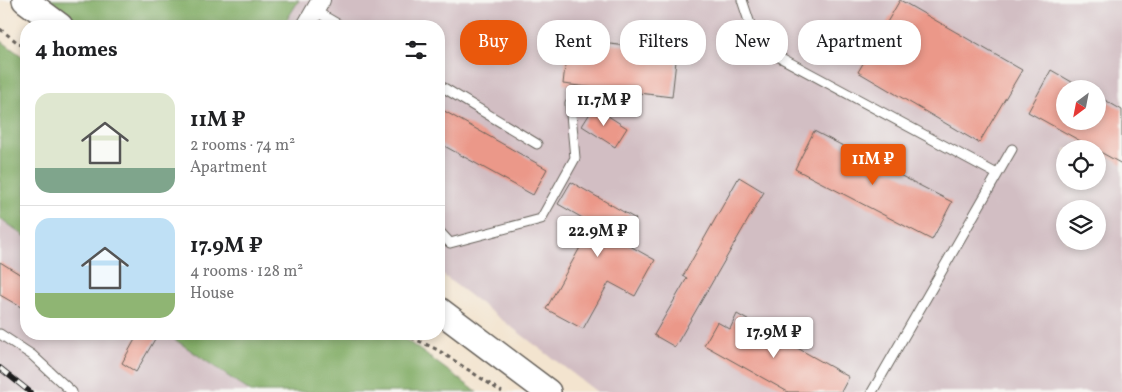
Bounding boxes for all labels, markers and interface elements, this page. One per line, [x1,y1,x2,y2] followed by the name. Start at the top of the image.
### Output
[460,20,527,65] chip: Buy
[537,20,610,65] chip: Rent
[620,20,706,65] chip: Filters
[716,20,788,65] chip: New
[798,20,921,65] chip: Apartment
[35,36,118,65] text: 4 homes
[402,36,430,64] icon: filters
[1056,80,1106,130] north arrow
[1056,80,1106,250] map controls
[558,84,650,127] pin: 11.7M ₽
[577,90,631,112] text: 11.7M ₽
[190,106,246,135] text: 11M ₽
[75,113,135,173] icon: home
[190,135,295,157] text: 2 rooms · 74 m²
[1056,140,1106,190] button: locate
[838,144,908,186] pin: 11M ₽
[852,149,894,171] text: 11M ₽
[190,157,267,179] text: Apartment
[1056,200,1106,250] button: layers
[552,216,644,258] pin: 22.9M ₽
[568,221,628,243] text: 22.9M ₽
[190,232,263,261] text: 17.9M ₽
[75,238,135,298] icon: home
[190,261,303,283] text: 4 rooms · 128 m²
[190,283,234,305] text: House
[728,316,820,359] pin: 17.9M ₽
[746,322,802,344] text: 17.9M ₽

